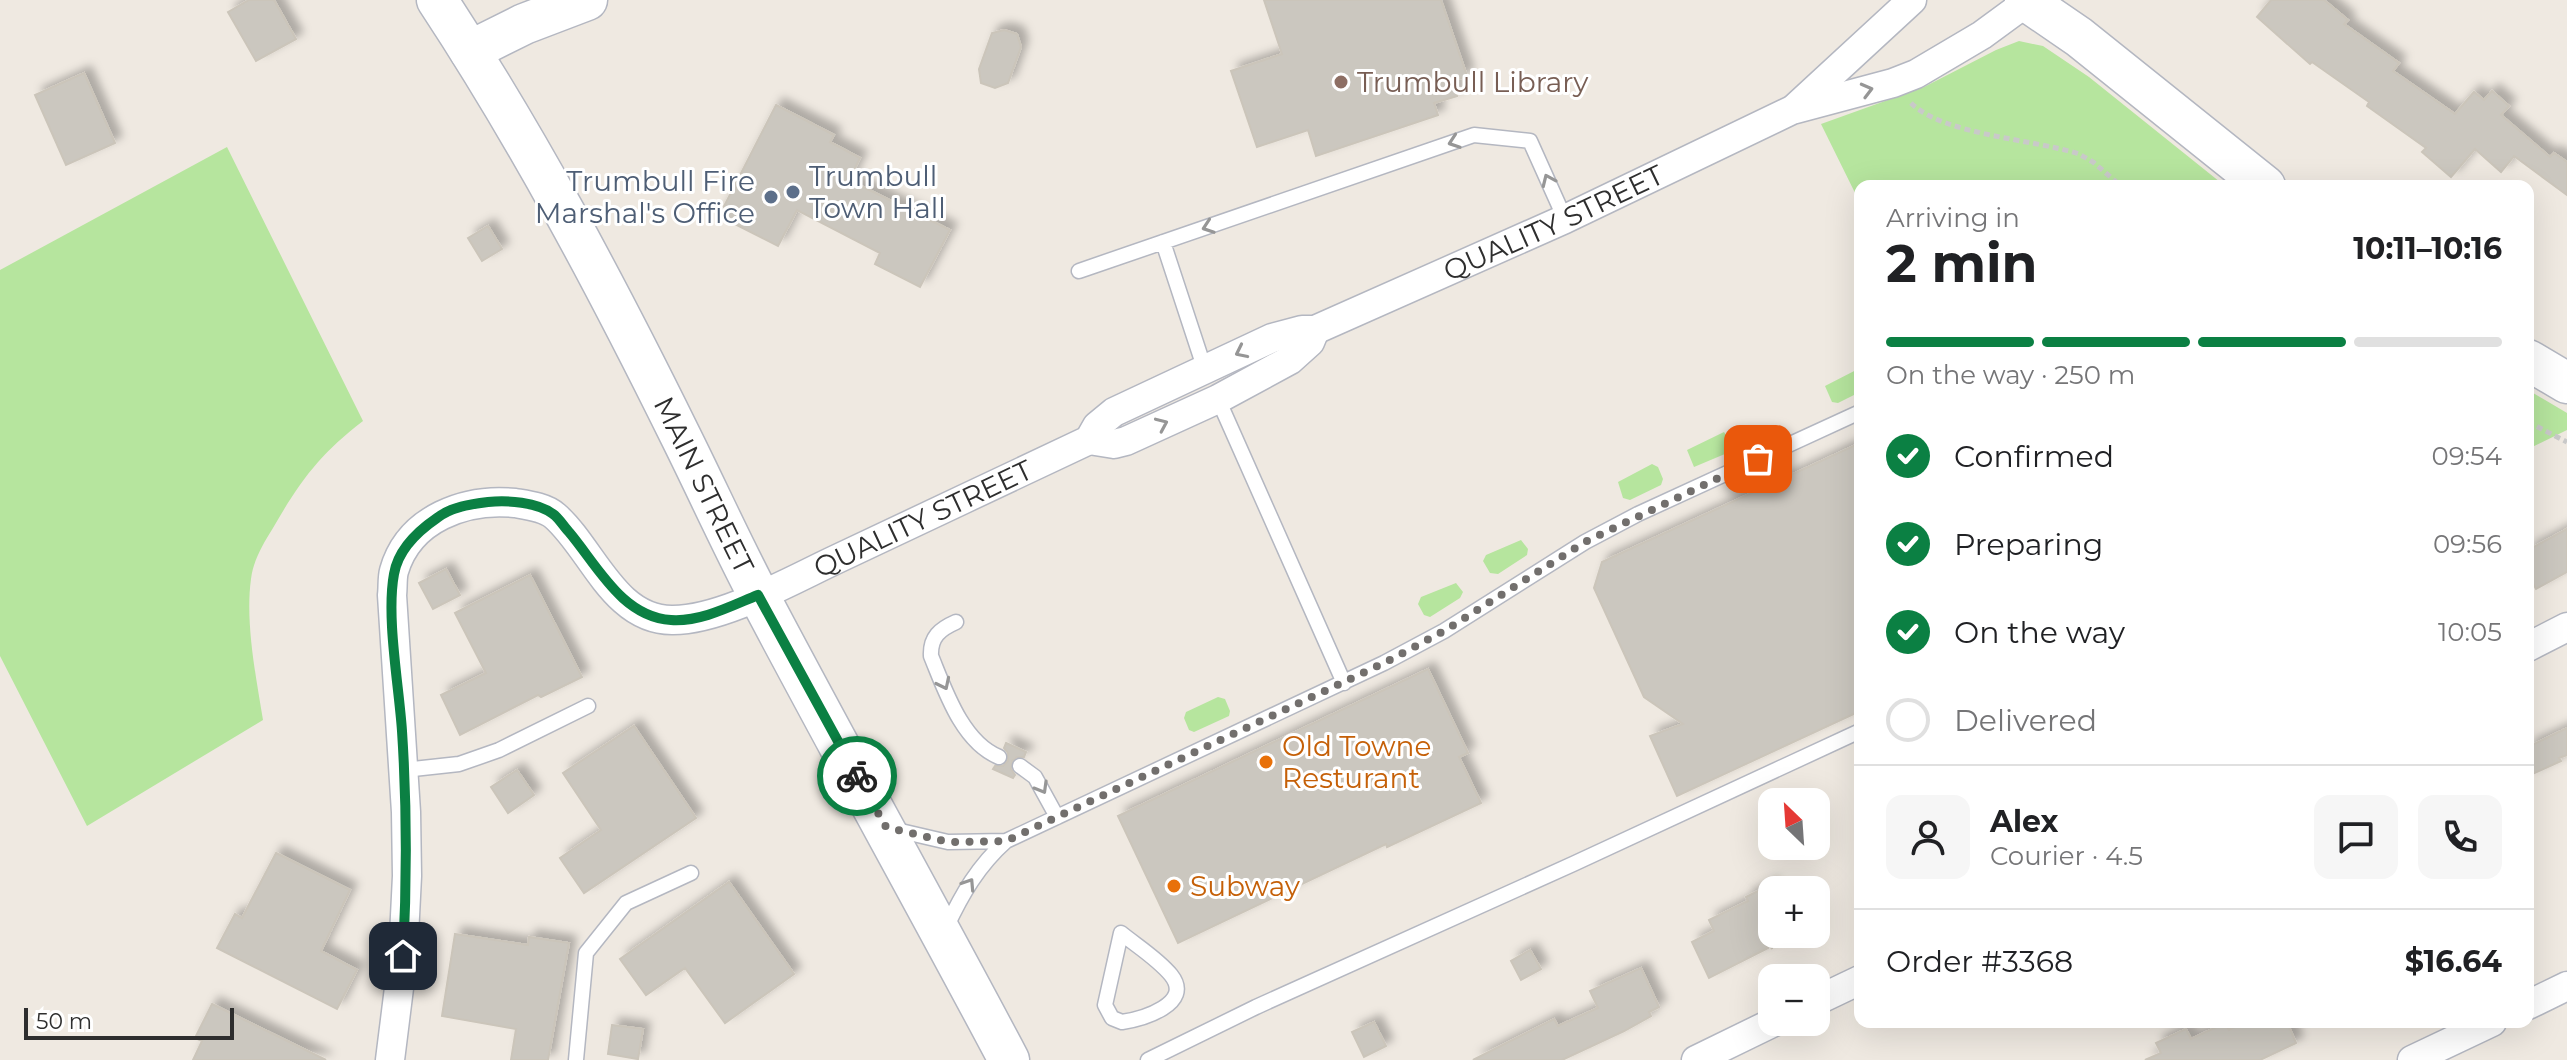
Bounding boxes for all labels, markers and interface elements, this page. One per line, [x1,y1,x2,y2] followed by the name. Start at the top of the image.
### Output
[1357,65,1589,99] place label: Trumbull Library
[1332,73,1350,91] marker: Trumbull Library
[1860,83,1874,99] one-way arrow
[1448,133,1462,149] one-way arrow
[1438,157,1669,288] street label: QUALITY STREET
[809,159,946,225] place label: Trumbull Town Hall
[535,164,755,230] place label: Trumbull Fire Marshal's Office
[1541,173,1557,188] one-way arrow
[784,183,802,201] marker: Trumbull Town Hall
[762,188,780,206] marker: Trumbull Fire Marshal's Office
[1886,202,2020,234] text: Arriving in
[1202,217,1216,233] one-way arrow
[2353,230,2502,267] text: 10:11–10:16
[1886,232,2038,295] text: 2 min
[1235,342,1250,358] one-way arrow
[1886,359,2135,391] text: On the way · 250 m
[647,391,761,579] street label: MAIN STREET
[1154,418,1168,434] one-way arrow
[1724,425,1792,493] pin
[1886,434,1930,478] icon: check
[1736,437,1780,481] icon: bag
[1954,438,2114,475] text: Confirmed
[2432,440,2502,472] text: 09:54
[808,452,1038,585] street label: QUALITY STREET
[1886,522,1930,566] icon: check
[1954,526,2103,563] text: Preparing
[2433,528,2502,560] text: 09:56
[1886,610,1930,654] icon: check
[1954,614,2125,651] text: On the way
[2438,616,2502,648] text: 10:05
[934,676,950,690] one-way arrow
[1954,702,2097,739] text: Delivered
[1282,729,1431,795] place label: Old Towne Resturant
[817,736,897,816] courier
[1257,753,1275,771] marker: Old Towne Resturant
[835,754,879,798] icon: bike
[1032,780,1048,794] one-way arrow
[1758,788,1830,860] north arrow
[1758,788,1830,1036] map controls
[1886,795,1970,879] button: person
[2314,795,2398,879] button: chat
[2418,795,2502,879] button: phone
[1990,803,2058,840] text: Alex
[1990,840,2143,872] text: Courier · 4.5
[1190,869,1301,903] place label: Subway
[1758,876,1830,948] button: +
[1165,877,1183,895] marker: Subway
[959,878,974,893] one-way arrow
[369,922,437,990] pin
[381,934,425,978] icon: home
[1886,943,2073,980] text: Order #3368
[2405,943,2502,980] text: $16.64
[1758,964,1830,1036] button: −
[24,1004,234,1040] scale bar
[36,1008,92,1035] text: 50 m

